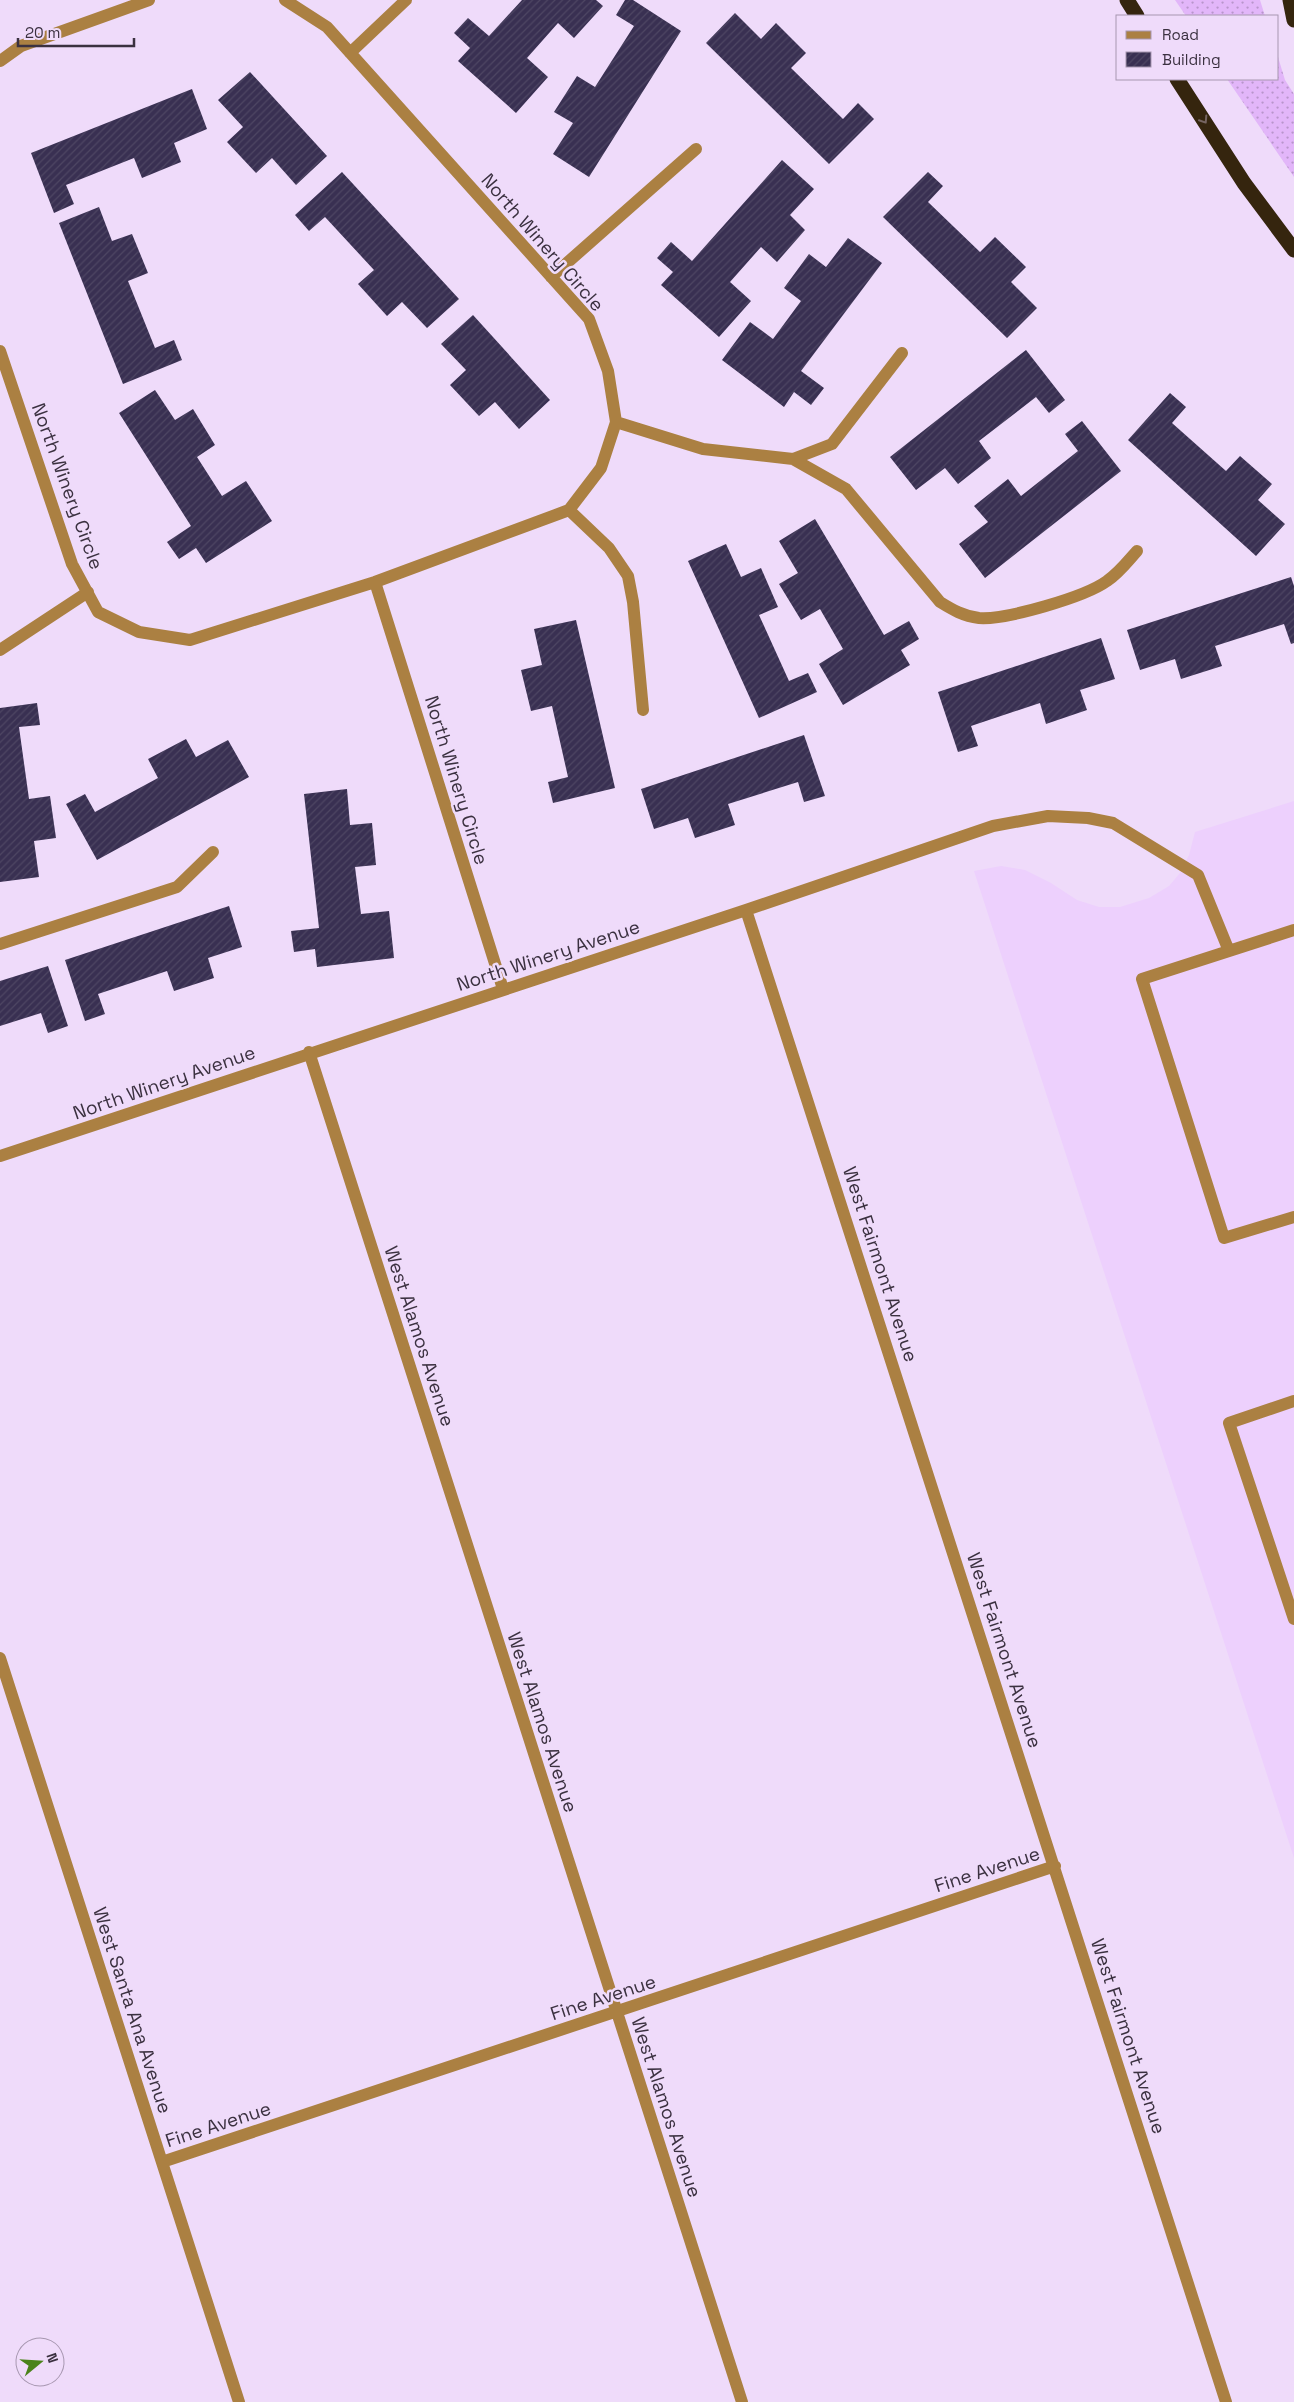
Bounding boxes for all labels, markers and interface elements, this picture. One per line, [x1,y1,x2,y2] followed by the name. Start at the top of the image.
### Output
[18,15,134,47] scale bar
[1116,15,1279,80] legend
[25,23,60,42] text: 20 m
[1162,25,1199,44] text: Road
[1162,50,1221,69] text: Building
[1197,114,1207,123] one-way arrow
[476,168,610,317] street label: North Winery Circle
[26,399,109,573] street label: North Winery Circle
[419,693,494,868] street label: North Winery Circle
[453,914,643,997] street label: North Winery Avenue
[70,1040,259,1125] street label: North Winery Avenue
[837,1163,924,1365] street label: West Fairmont Avenue
[379,1243,460,1429] street label: West Alamos Avenue
[961,1549,1048,1751] street label: West Fairmont Avenue
[502,1629,583,1815] street label: West Alamos Avenue
[931,1841,1043,1898] street label: Fine Avenue
[87,1904,178,2116] street label: West Santa Ana Avenue
[1085,1935,1172,2137] street label: West Fairmont Avenue
[547,1969,659,2026] street label: Fine Avenue
[626,2014,707,2200] street label: West Alamos Avenue
[162,2096,274,2153] street label: Fine Avenue
[15,2337,65,2387] north arrow
[42,2351,62,2365] text: N

